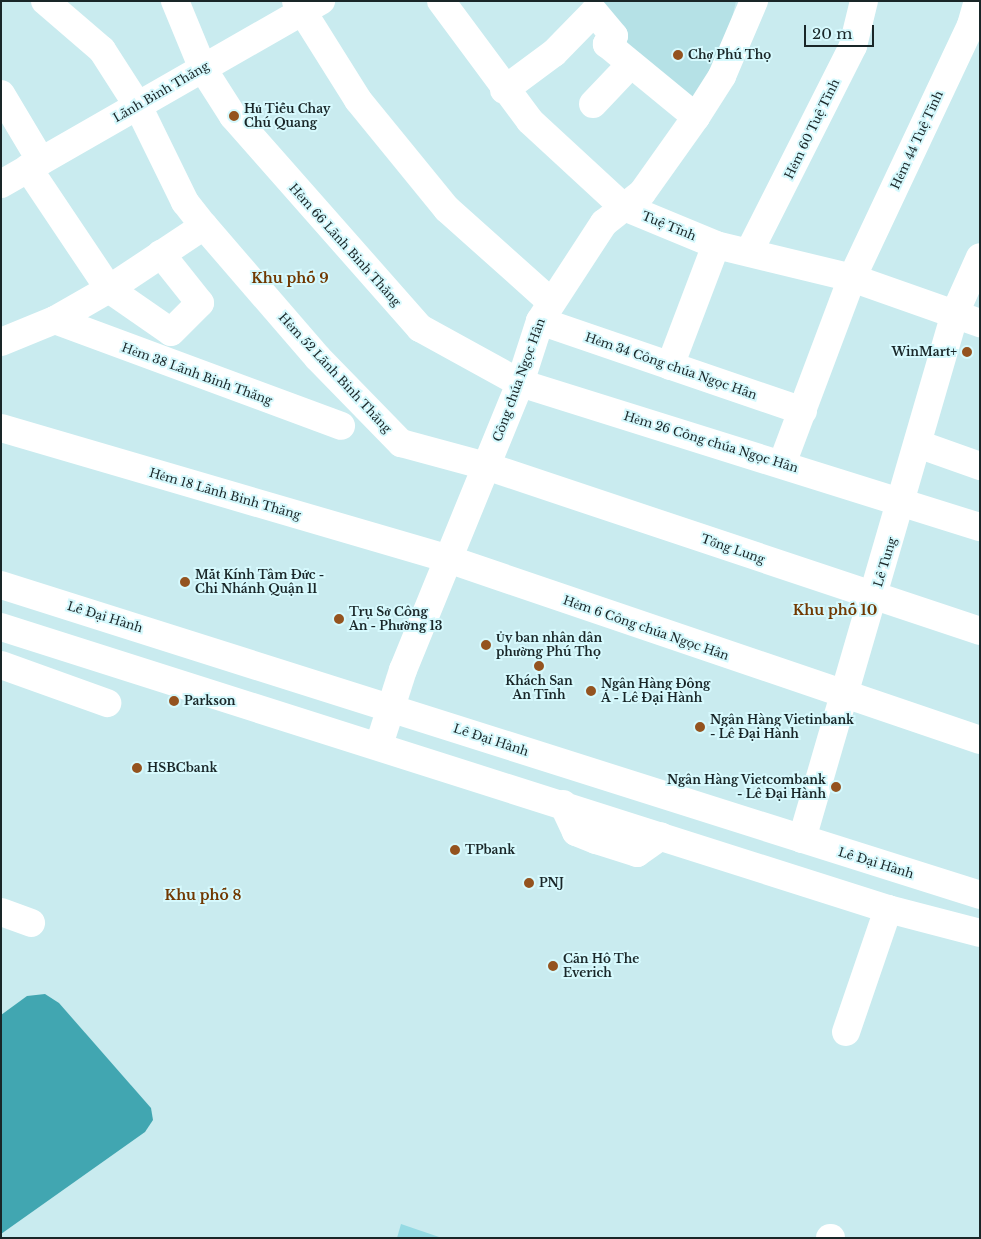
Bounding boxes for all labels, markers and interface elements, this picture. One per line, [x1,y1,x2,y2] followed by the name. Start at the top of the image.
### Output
[806,15,876,47] scale bar
[812,24,852,43] text: 20 m
[688,48,772,62] place label: Chợ Phú Thọ
[672,49,684,61] marker: Chợ Phú Thọ
[110,59,212,125] street label: Lãnh Binh Thăng
[781,76,843,182] street label: Hẻm 60 Tuệ Tĩnh
[888,88,946,192] street label: Hẻm 44 Tuệ Tĩnh
[244,102,331,130] place label: Hủ Tiếu Chay Chú Quang
[228,110,240,122] marker: Hủ Tiếu Chay Chú Quang
[286,181,404,309] street label: Hẻm 66 Lãnh Binh Thăng
[640,209,698,243] street label: Tuệ Tĩnh
[251,270,329,286] district label: Khu phố 9
[276,310,394,436] street label: Hẻm 52 Lãnh Binh Thăng
[490,316,548,444] street label: Công chúa Ngọc Hân
[583,330,759,402] street label: Hẻm 34 Công chúa Ngọc Hân
[120,340,274,408] street label: Hẻm 38 Lãnh Binh Thăng
[891,345,957,359] place label: WinMart+
[961,346,973,358] marker: WinMart+
[622,409,800,475] street label: Hẻm 26 Công chúa Ngọc Hân
[147,465,303,523] street label: Hẻm 18 Lãnh Binh Thăng
[699,531,767,567] street label: Tổng Lung
[871,535,899,589] street label: Lê Tung
[195,568,325,596] place label: Mắt Kính Tâm Đức - Chi Nhánh Quận 11
[179,576,191,588] marker: Mắt Kính Tâm Đức - Chi Nhánh Quận 11
[561,593,731,663] street label: Hẻm 6 Công chúa Ngọc Hân
[66,599,144,635] street label: Lê Đại Hành
[793,602,877,618] district label: Khu phố 10
[349,605,442,633] place label: Trụ Sở Công An - Phường 13
[333,613,345,625] marker: Trụ Sở Công An - Phường 13
[496,631,603,659] place label: Ủy ban nhân dân phường Phú Thọ
[480,639,492,651] marker: Ủy ban nhân dân phường Phú Thọ
[533,660,545,672] marker: Khách Sạn An Tĩnh
[505,674,573,702] place label: Khách Sạn An Tĩnh
[601,677,711,705] place label: Ngân Hàng Đông Á - Lê Đại Hành
[585,685,597,697] marker: Ngân Hàng Đông Á - Lê Đại Hành
[184,694,236,708] place label: Parkson
[168,695,180,707] marker: Parkson
[710,713,855,741] place label: Ngân Hàng Vietinbank - Lê Đại Hành
[452,721,530,759] street label: Lê Đại Hành
[694,721,706,733] marker: Ngân Hàng Vietinbank - Lê Đại Hành
[147,761,217,775] place label: HSBCbank
[131,762,143,774] marker: HSBCbank
[666,773,826,801] place label: Ngân Hàng Vietcombank - Lê Đại Hành
[830,781,842,793] marker: Ngân Hàng Vietcombank - Lê Đại Hành
[465,843,515,857] place label: TPbank
[449,844,461,856] marker: TPbank
[837,845,915,881] street label: Lê Đại Hành
[539,876,564,890] place label: PNJ
[523,877,535,889] marker: PNJ
[165,887,241,903] district label: Khu phố 8
[563,952,640,980] place label: Căn Hộ The Everich
[547,960,559,972] marker: Căn Hộ The Everich

